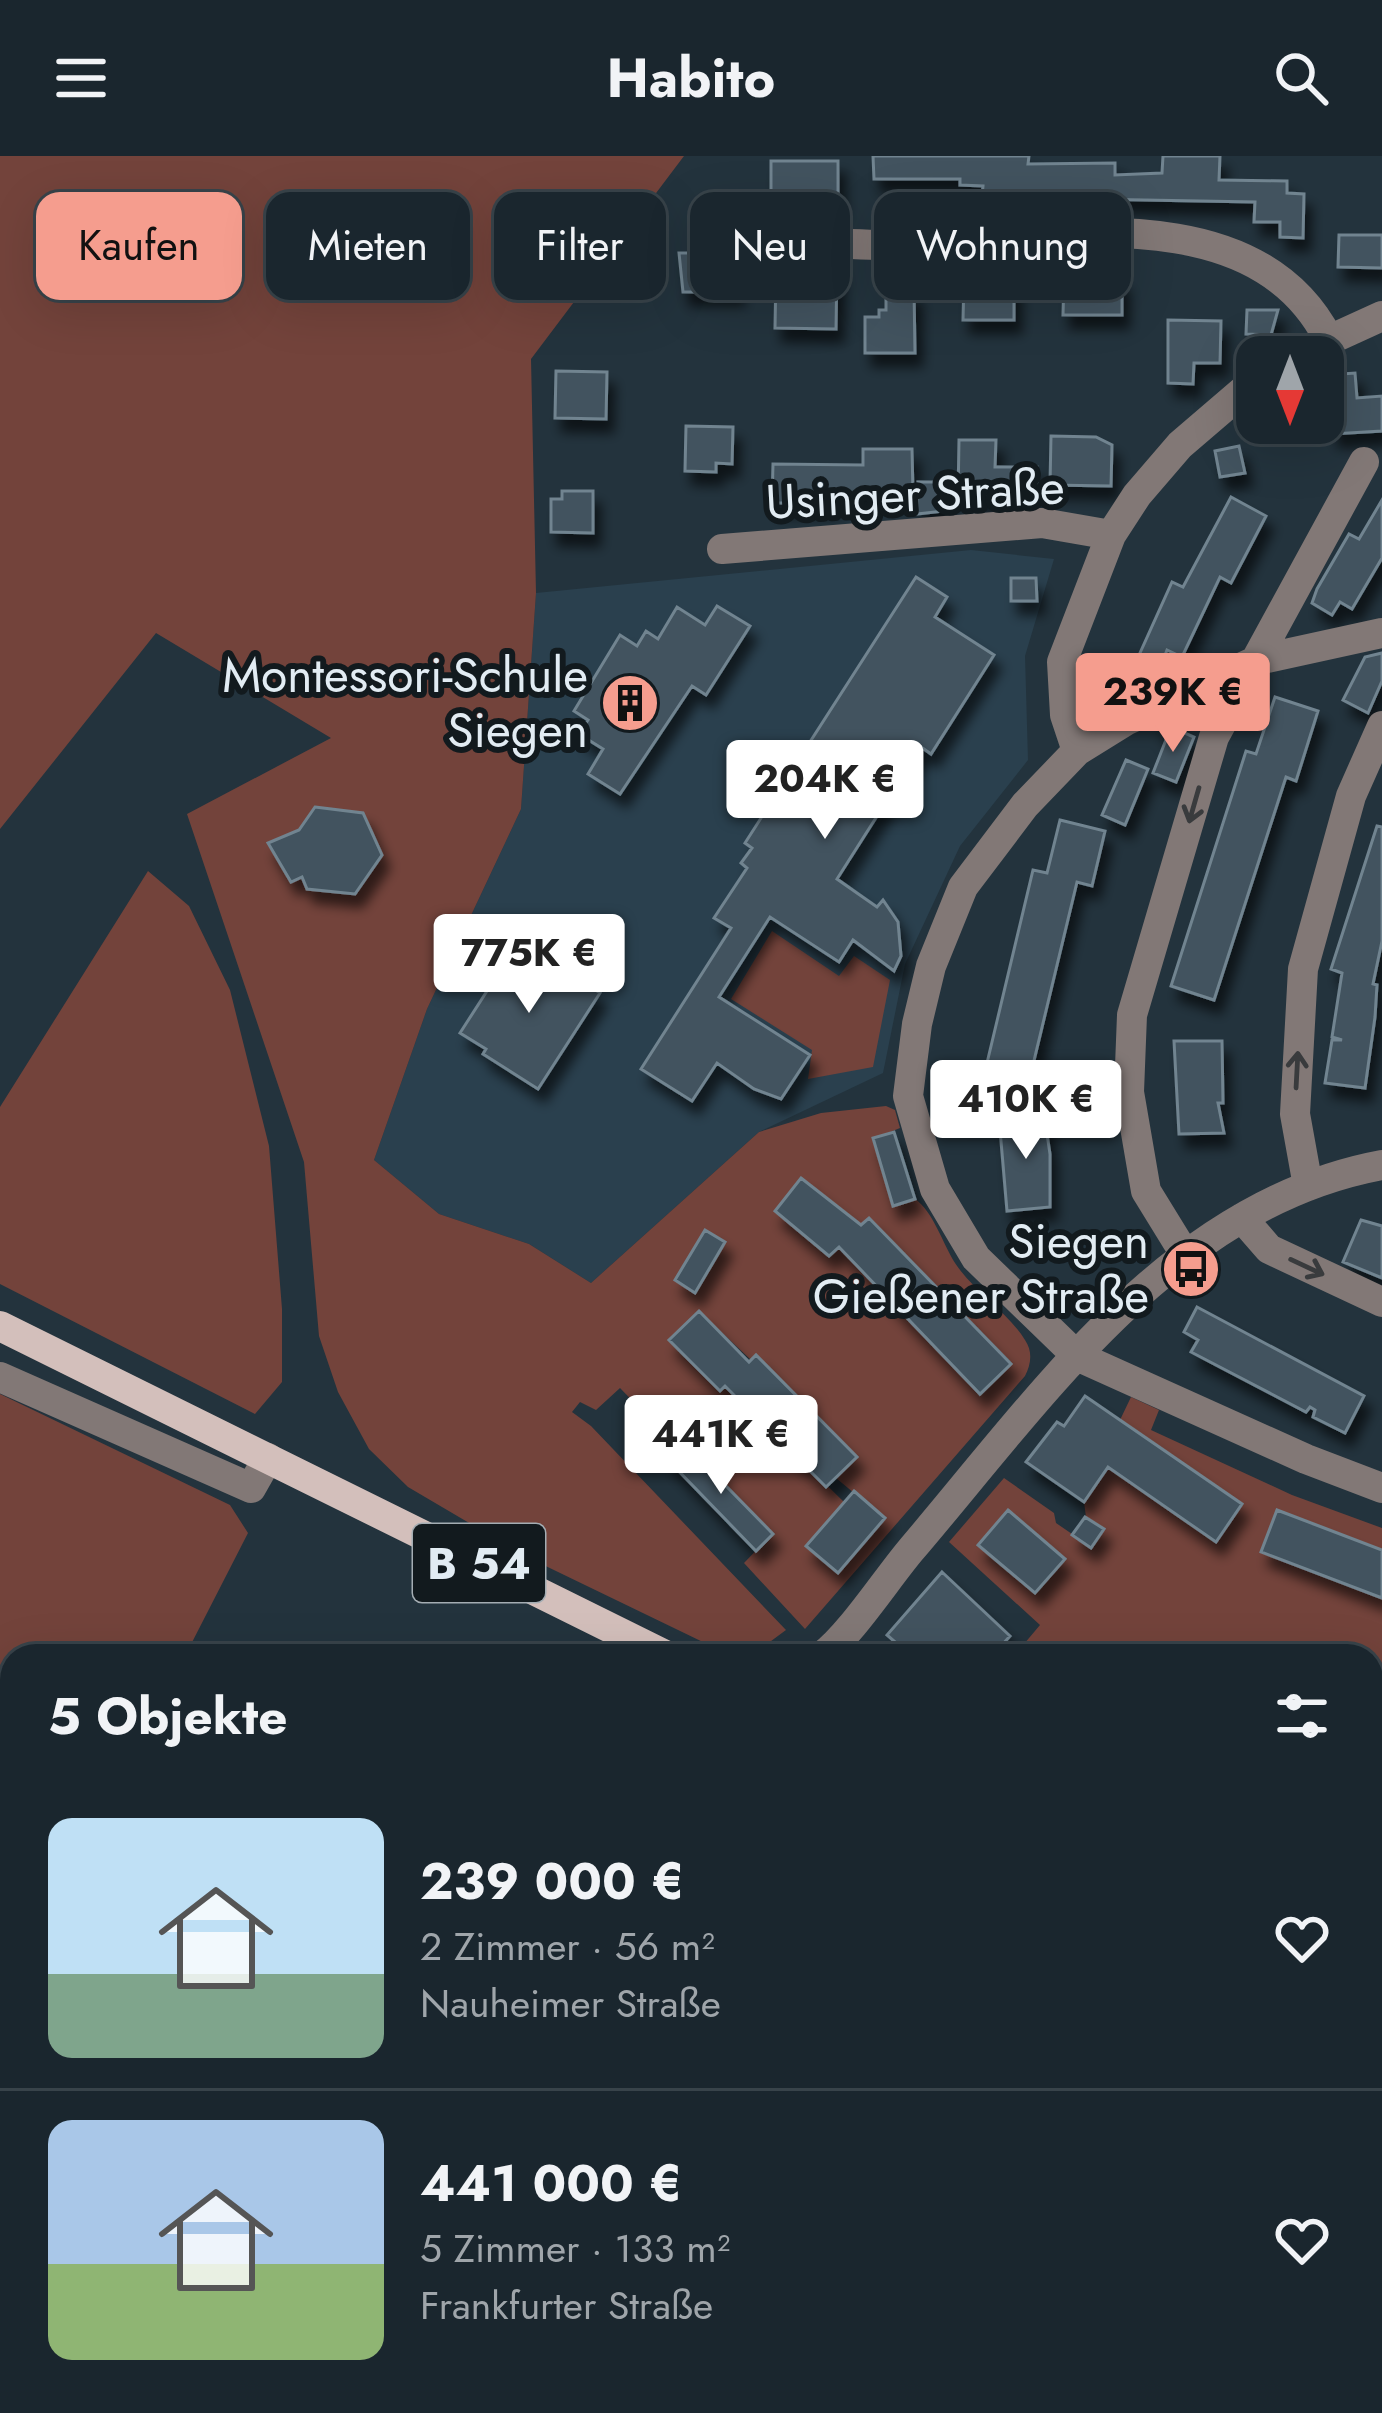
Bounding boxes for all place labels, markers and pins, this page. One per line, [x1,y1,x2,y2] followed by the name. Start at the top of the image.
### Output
[222,641,588,765] place label: Montessori-Schule Siegen
[1075,653,1271,755] pin: 239K €
[599,672,661,734] building icon: Montessori-Schule Siegen
[727,740,923,842] pin: 204K €
[431,914,627,1016] pin: 775K €
[928,1060,1124,1162] pin: 410K €
[813,1207,1149,1331] place label: Siegen Gießener Straße
[1160,1238,1222,1300] bus stop icon: Siegen Gießener Straße
[623,1395,819,1497] pin: 441K €

